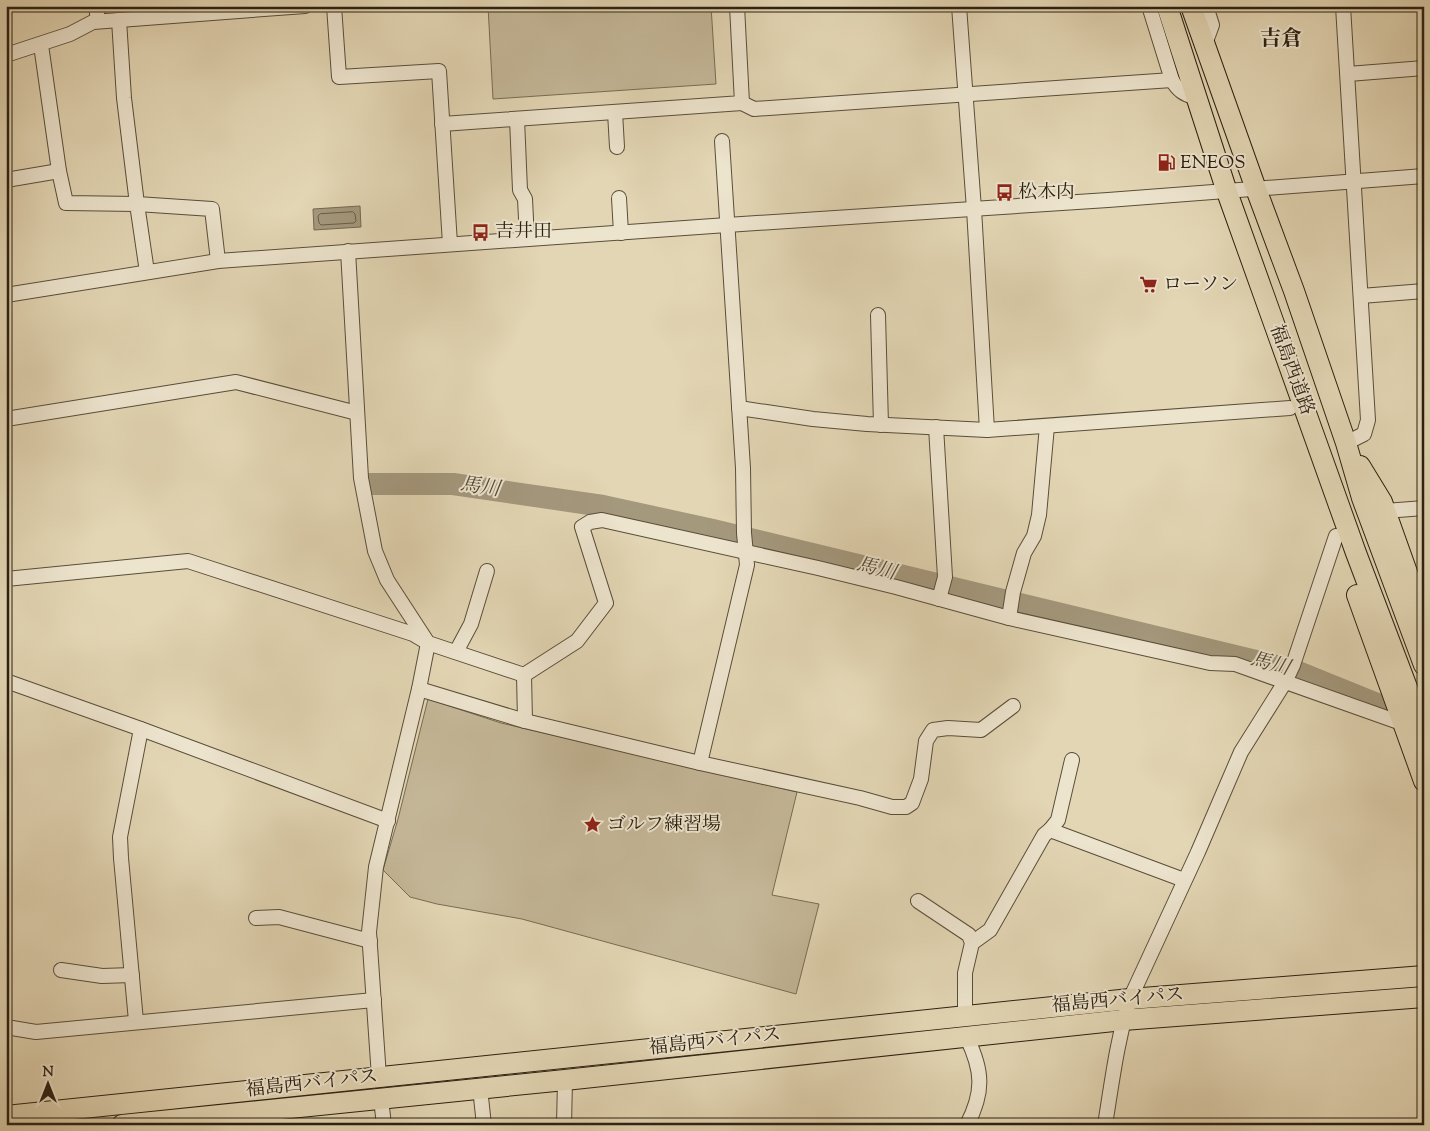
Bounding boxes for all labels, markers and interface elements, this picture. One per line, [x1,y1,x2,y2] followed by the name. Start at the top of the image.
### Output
[1260,25,1302,55] district label: 吉倉
[1180,150,1246,177] place label: ENEOS
[1156,153,1176,173] fuel station icon: ENEOS
[1018,180,1075,207] place label: 松木内
[994,183,1014,203] bus stop icon: 松木内
[495,219,552,246] place label: 吉井田
[471,222,491,242] bus stop icon: 吉井田
[1163,272,1238,299] place label: ローソン
[1139,275,1159,295] supermarket icon: ローソン
[1262,321,1320,419] street label: 福島西道路
[458,471,504,505] water label: 馬川
[853,551,901,589] water label: 馬川
[1247,646,1295,685] water label: 馬川
[607,812,721,839] place label: ゴルフ練習場
[583,815,603,835] place icon: ゴルフ練習場
[1051,982,1185,1020] street label: 福島西バイパス
[648,1022,782,1062] street label: 福島西バイパス
[22,1058,72,1108] north arrow
[42,1063,54,1083] text: N
[245,1064,379,1104] street label: 福島西バイパス

